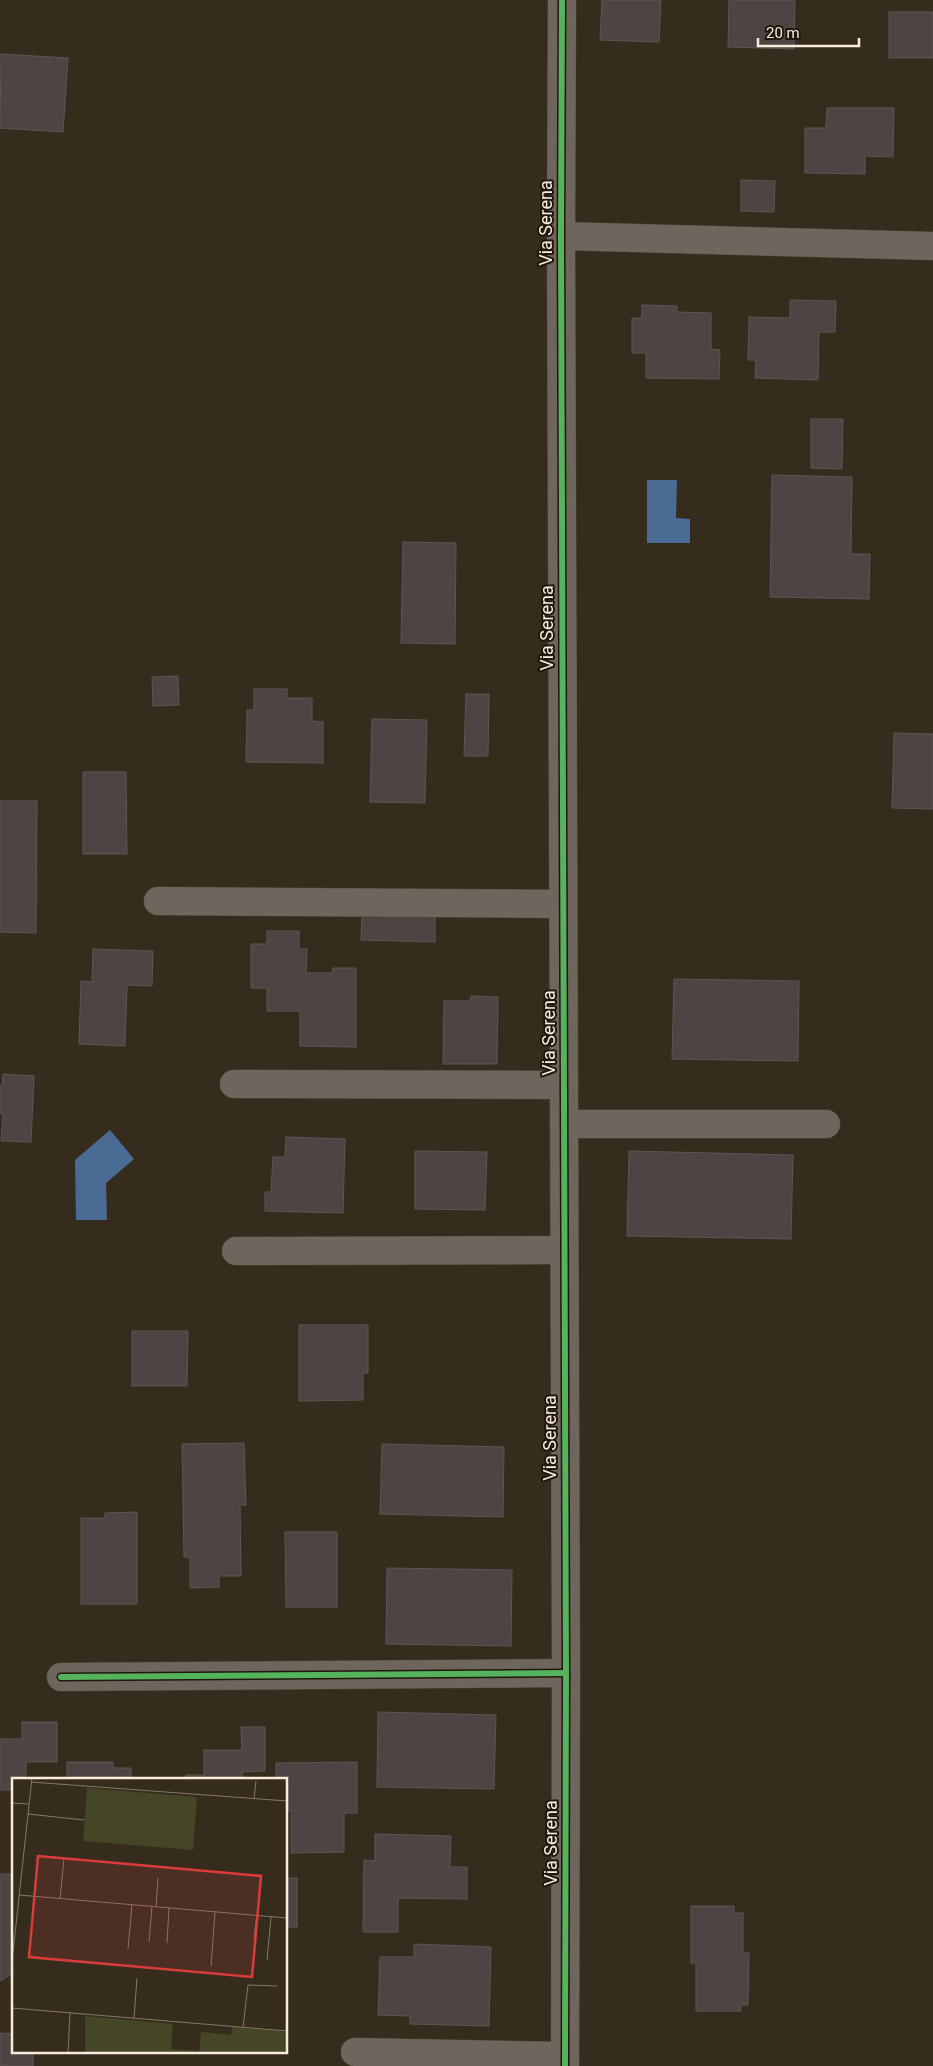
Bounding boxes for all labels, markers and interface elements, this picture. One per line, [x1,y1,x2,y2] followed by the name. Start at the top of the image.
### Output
[758,15,859,47] scale bar
[766,24,800,42] text: 20 m
[535,180,556,266] street label: Via Serena
[536,585,557,671] street label: Via Serena
[538,990,559,1076] street label: Via Serena
[539,1395,560,1481] street label: Via Serena
[12,1778,288,2054] inset map
[540,1800,561,1886] street label: Via Serena

